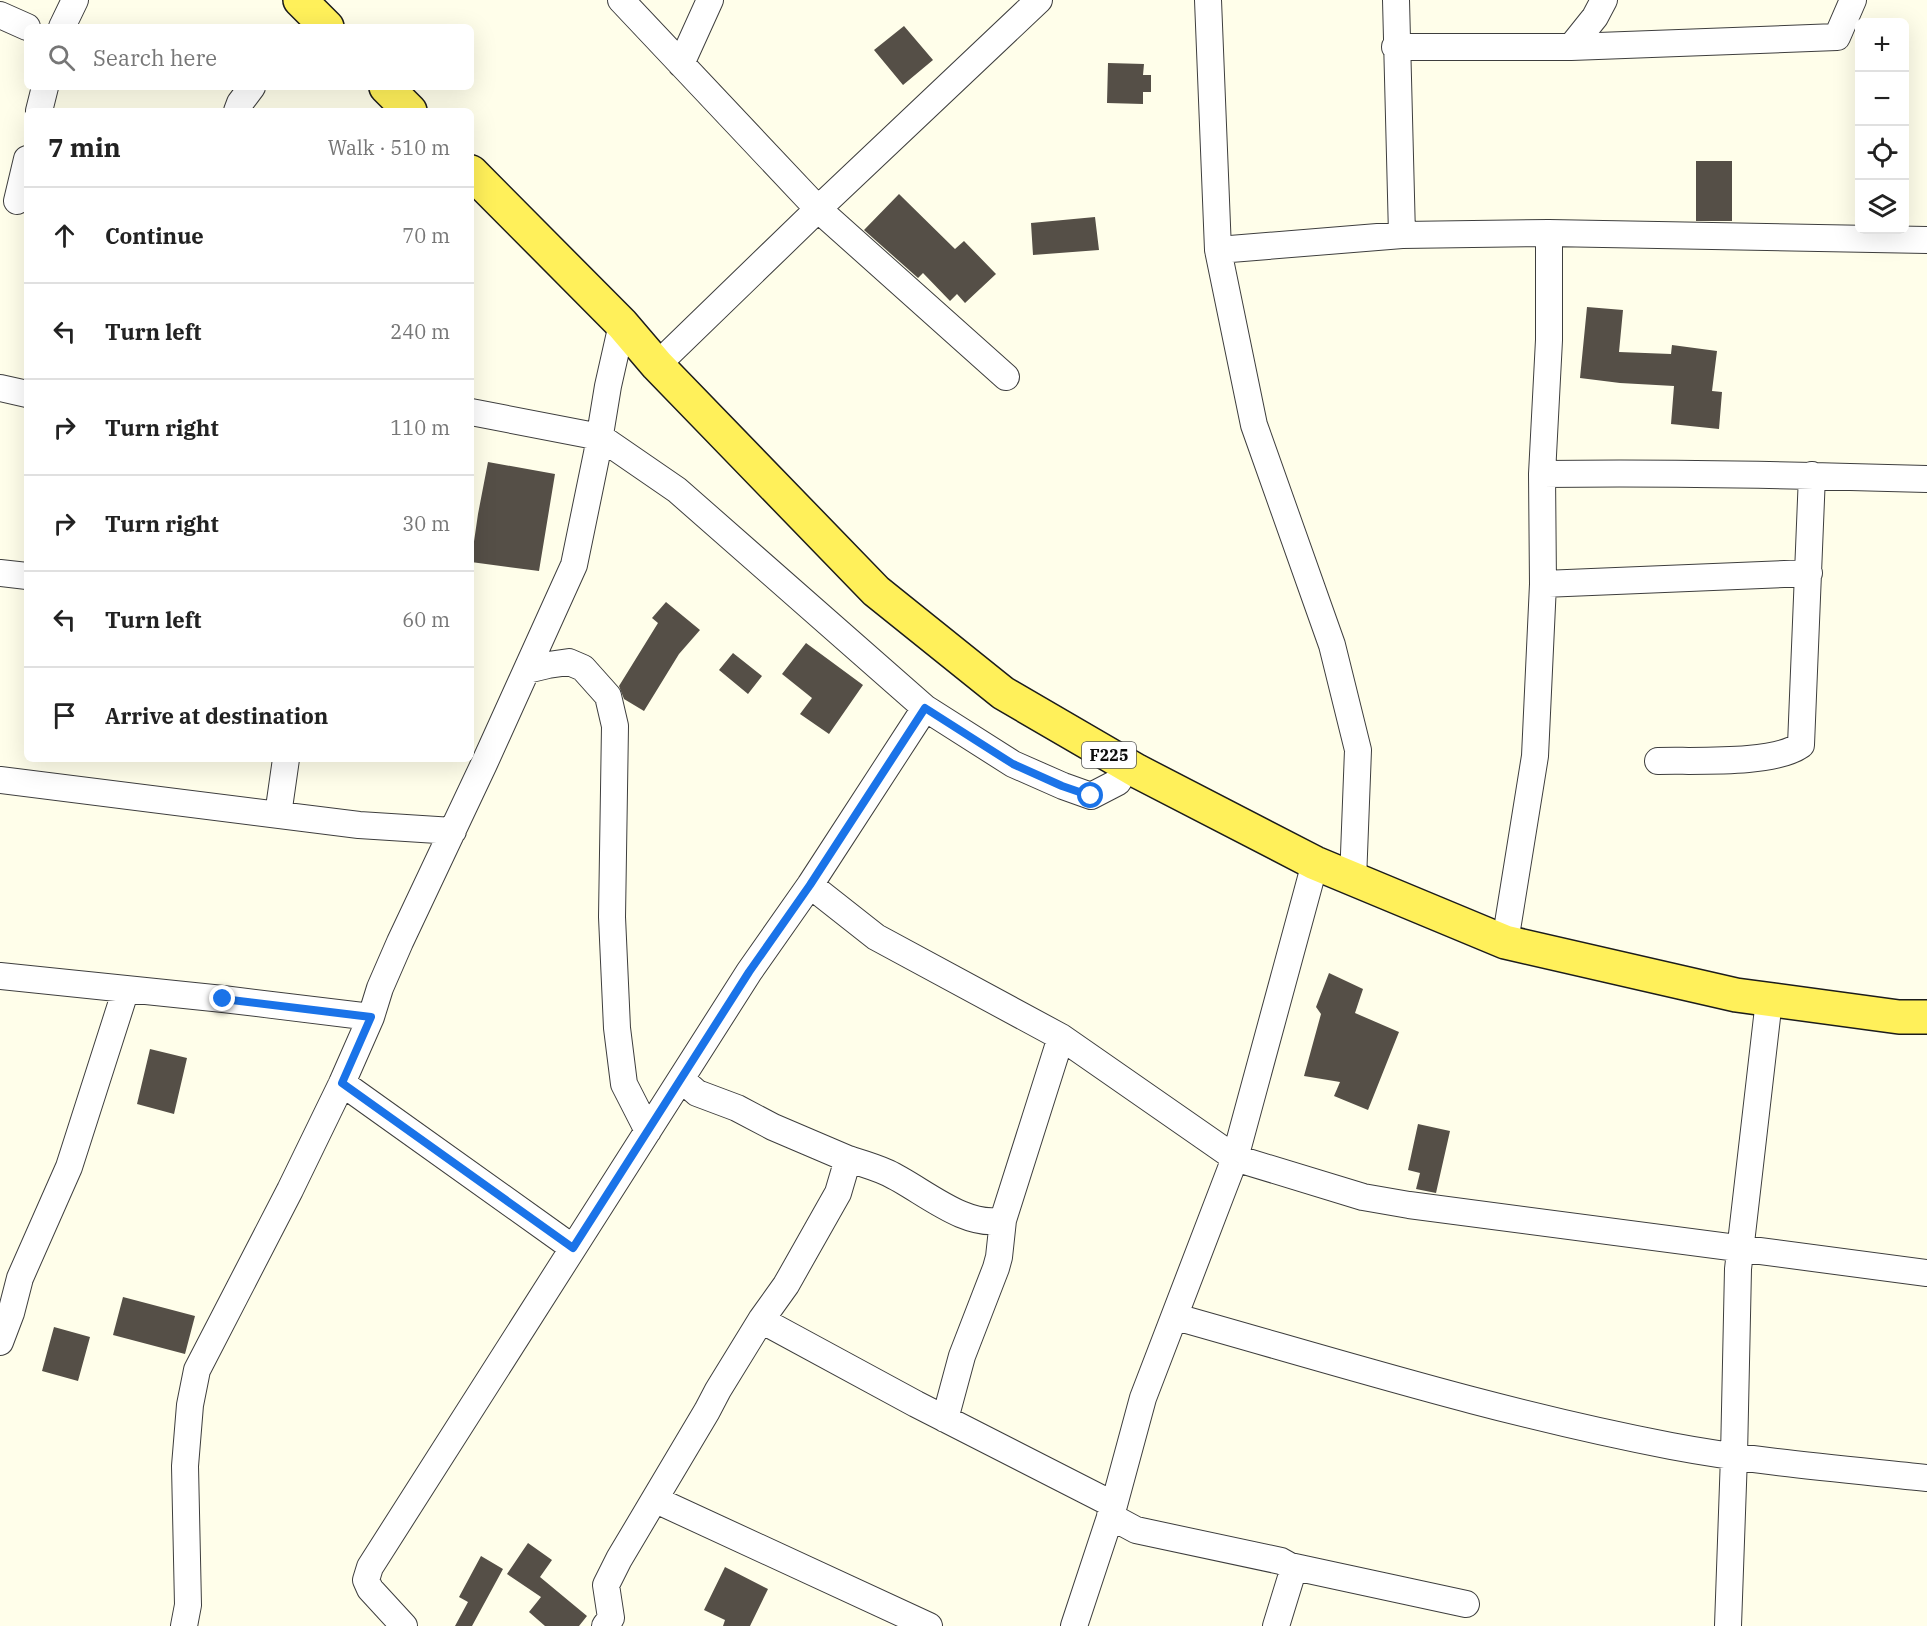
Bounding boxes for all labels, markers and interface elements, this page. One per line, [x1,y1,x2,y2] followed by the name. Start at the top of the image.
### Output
[1855,18,1909,234] map controls
[1855,18,1909,72] button: +
[24,24,474,90] search box
[45,41,78,74] icon: search
[93,43,217,72] text: Search here
[1855,72,1909,126] button: −
[1855,126,1909,180] button: locate
[48,130,121,164] text: 7 min
[328,134,450,161] text: Walk · 510 m
[1855,180,1909,234] button: layers
[48,219,81,252] icon: ahead
[105,221,204,250] text: Continue
[402,222,450,249] text: 70 m
[48,315,81,348] icon: left
[105,317,201,346] text: Turn left
[390,318,450,345] text: 240 m
[48,411,81,444] icon: right
[105,413,219,442] text: Turn right
[390,414,450,441] text: 110 m
[48,507,81,540] icon: right
[105,509,219,538] text: Turn right
[402,510,450,537] text: 30 m
[48,603,81,636] icon: left
[105,605,201,634] text: Turn left
[402,606,450,633] text: 60 m
[48,699,81,732] icon: arrive
[105,701,328,730] text: Arrive at destination
[1082,742,1136,768] road number: F225
[1077,782,1103,808] route start
[209,985,235,1011] route end

